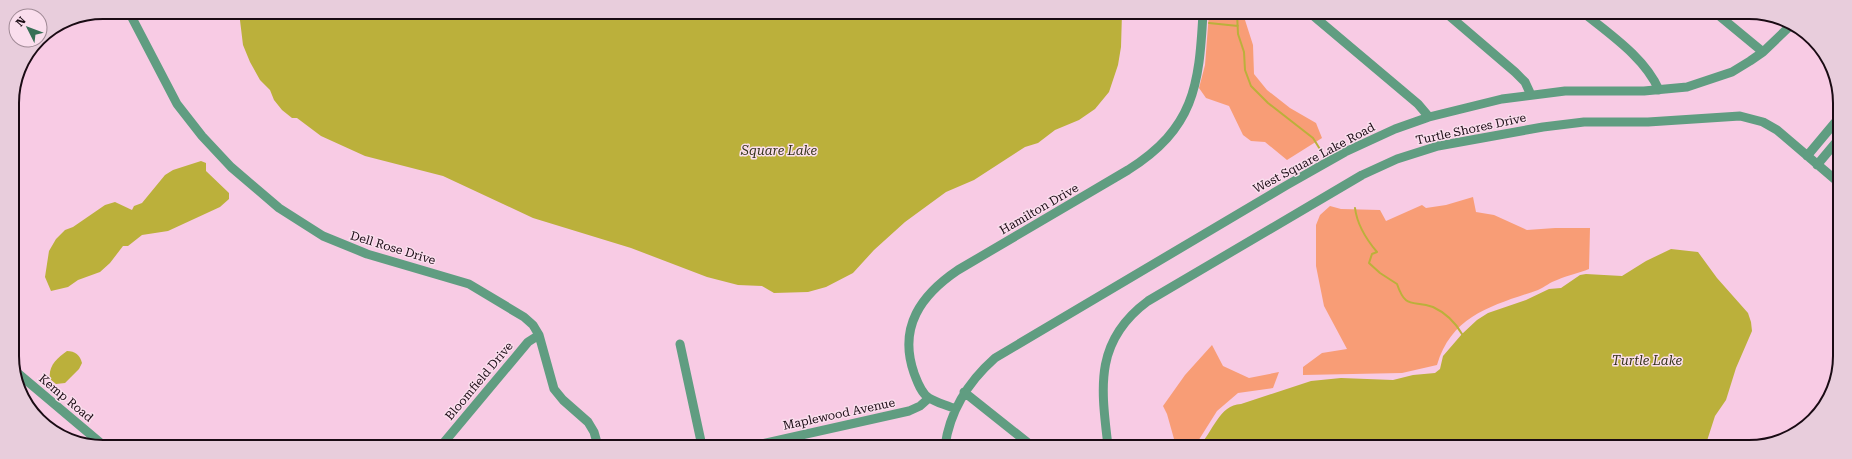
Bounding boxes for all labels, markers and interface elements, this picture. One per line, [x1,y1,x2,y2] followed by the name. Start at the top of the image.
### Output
[8,8,48,48] north arrow
[13,14,29,29] text: N
[1415,110,1528,148] street label: Turtle Shores Drive
[1251,120,1377,196] street label: West Square Lake Road
[740,143,817,158] water label: Square Lake
[997,181,1081,237] street label: Hamilton Drive
[349,228,438,268] street label: Dell Rose Drive
[442,339,516,423] street label: Bloomfield Drive
[1612,353,1683,368] water label: Turtle Lake
[36,371,96,425] street label: Kemp Road
[782,395,897,433] street label: Maplewood Avenue

